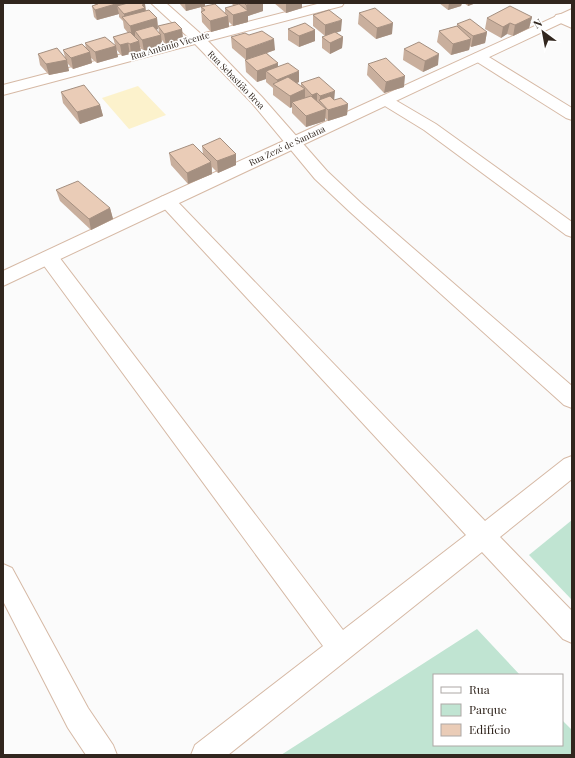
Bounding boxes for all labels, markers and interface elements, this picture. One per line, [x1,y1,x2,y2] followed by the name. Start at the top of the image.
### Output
[523,12,563,52] north arrow
[530,15,545,32] text: N
[129,28,211,62] street label: Rua Antônio Vicente
[206,47,268,112] street label: Rua Sebastião Broa
[246,122,327,168] street label: Rua Zezé de Santana
[433,674,563,746] legend
[469,681,490,697] text: Rua
[469,701,507,717] text: Parque
[469,721,511,737] text: Edifício

